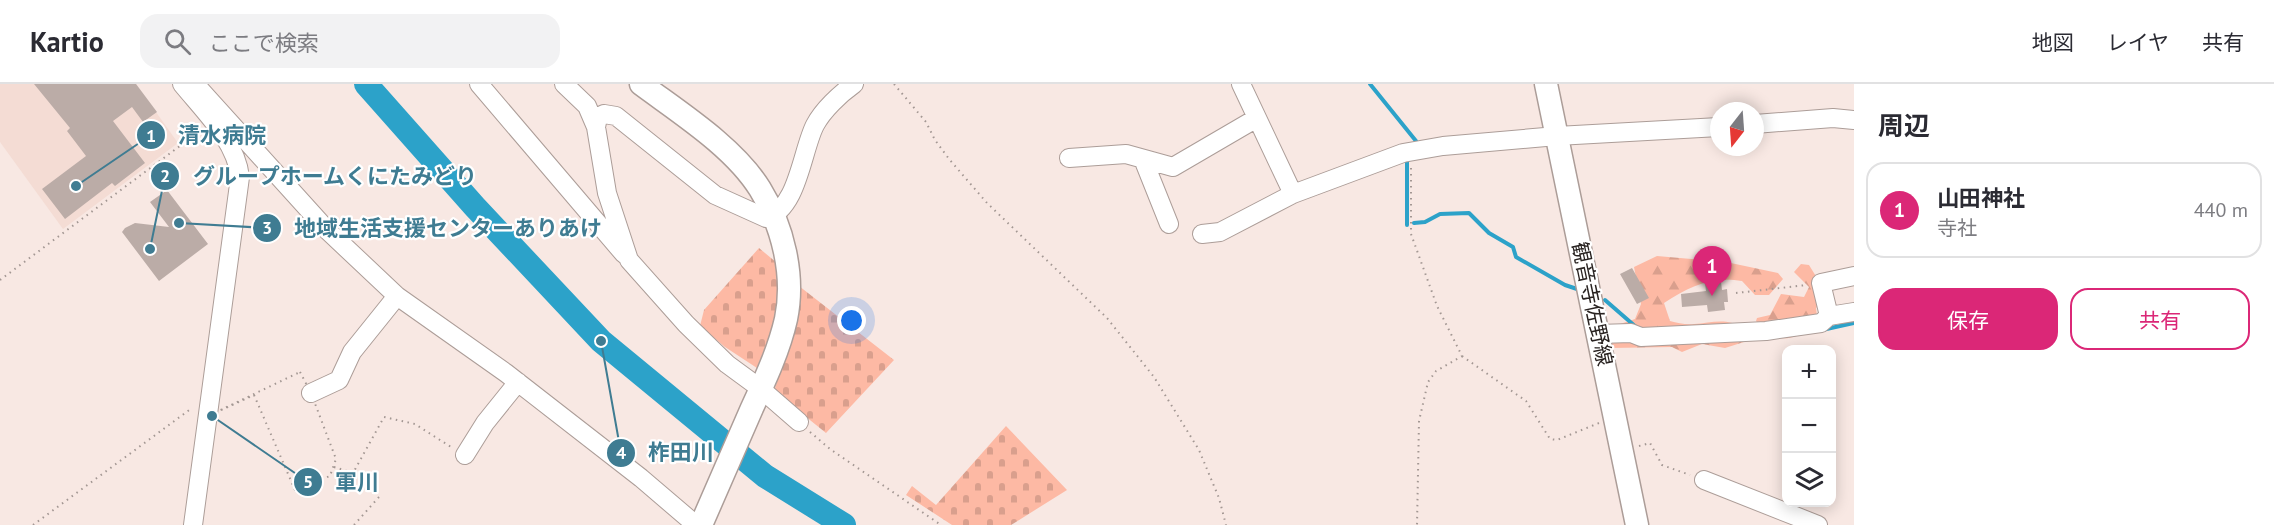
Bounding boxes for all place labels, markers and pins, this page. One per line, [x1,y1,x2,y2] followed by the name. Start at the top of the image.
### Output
[136,115,278,155] callout: 清水病院
[150,156,490,196] callout: グループホームくにたみどり
[252,208,614,248] callout: 地域生活支援センターありあけ
[1692,246,1732,296] pin: 1
[606,433,726,473] callout: 柞田川
[293,462,391,502] callout: 軍川

